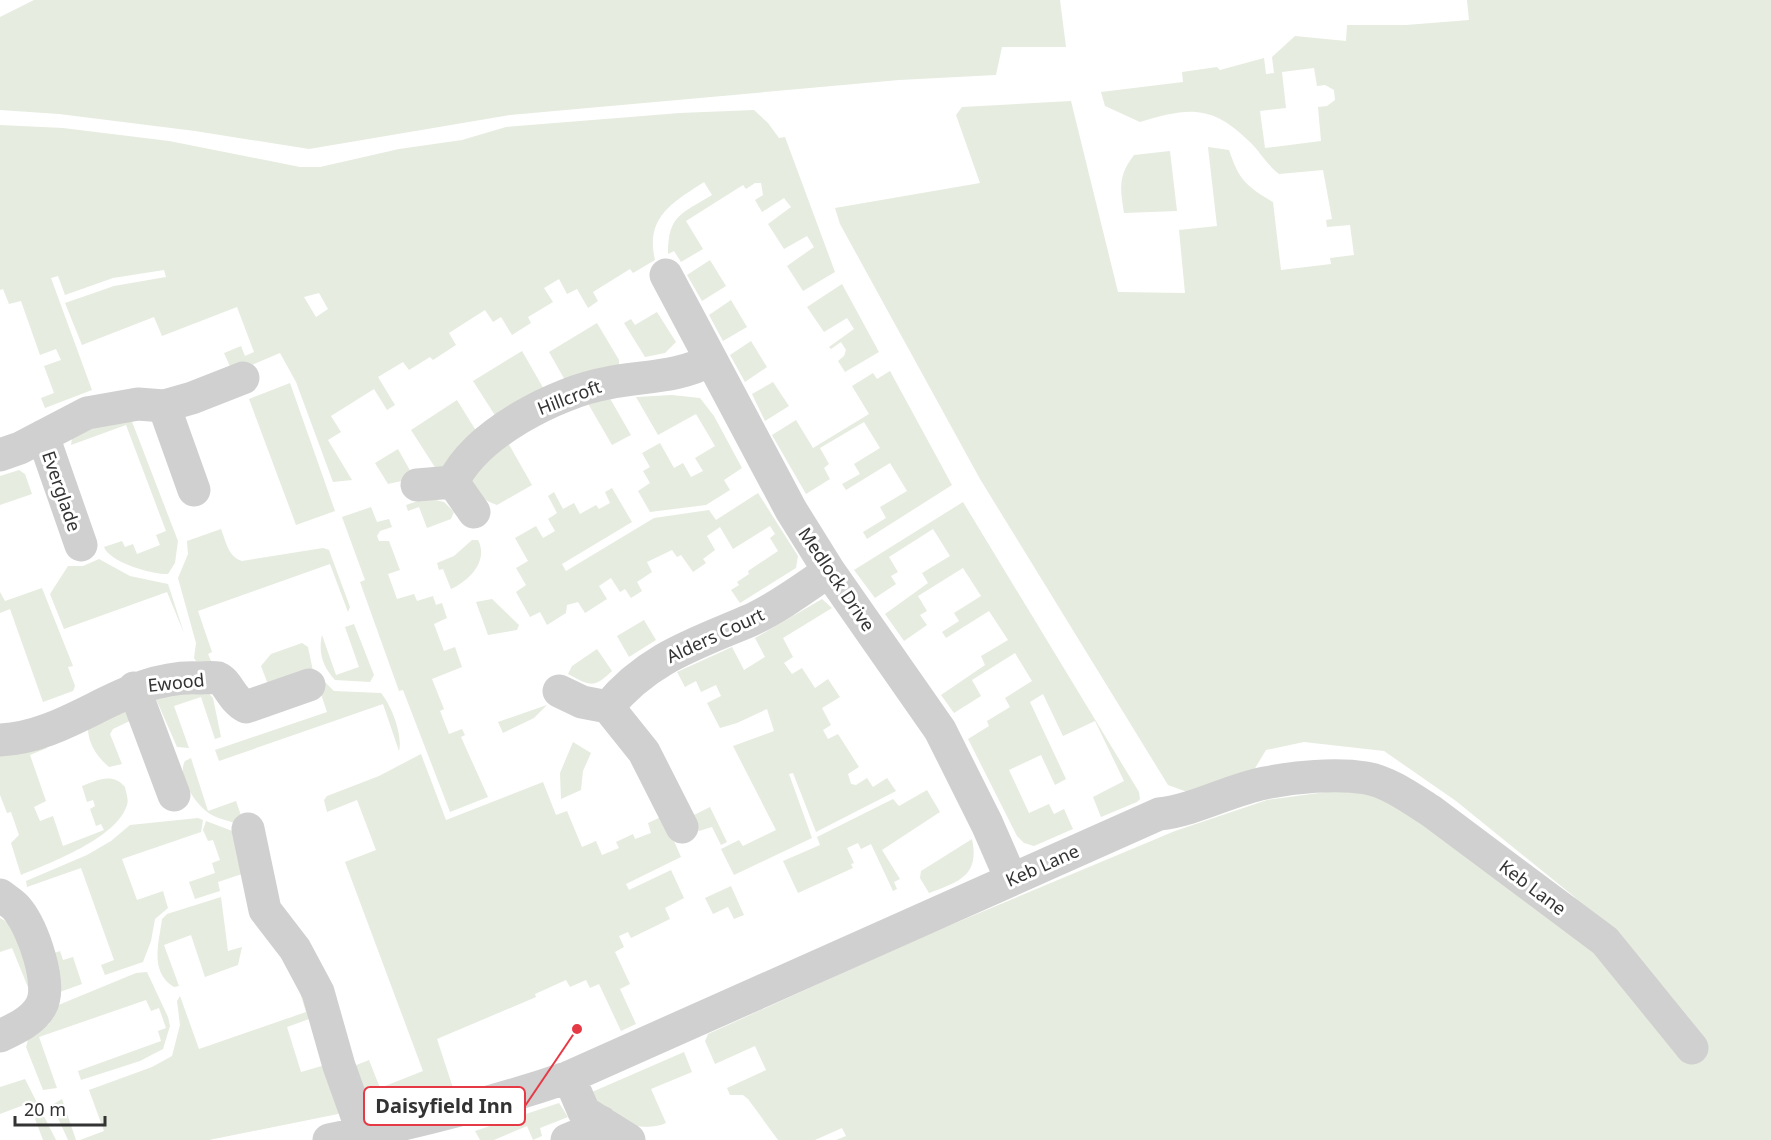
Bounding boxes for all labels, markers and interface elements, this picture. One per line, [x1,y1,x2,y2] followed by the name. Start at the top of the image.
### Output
[534,374,605,420] street label: Hillcroft
[37,448,87,534] street label: Everglade
[793,522,881,636] street label: Medlock Drive
[662,602,768,668] street label: Alders Court
[146,667,206,697] street label: Ewood
[1002,838,1082,892] street label: Keb Lane
[1495,854,1571,920] street label: Keb Lane
[364,1087,525,1125] callout: Daisyfield Inn
[15,1089,105,1127] scale bar
[375,1092,513,1119] text: Daisyfield Inn
[24,1097,66,1121] text: 20 m

